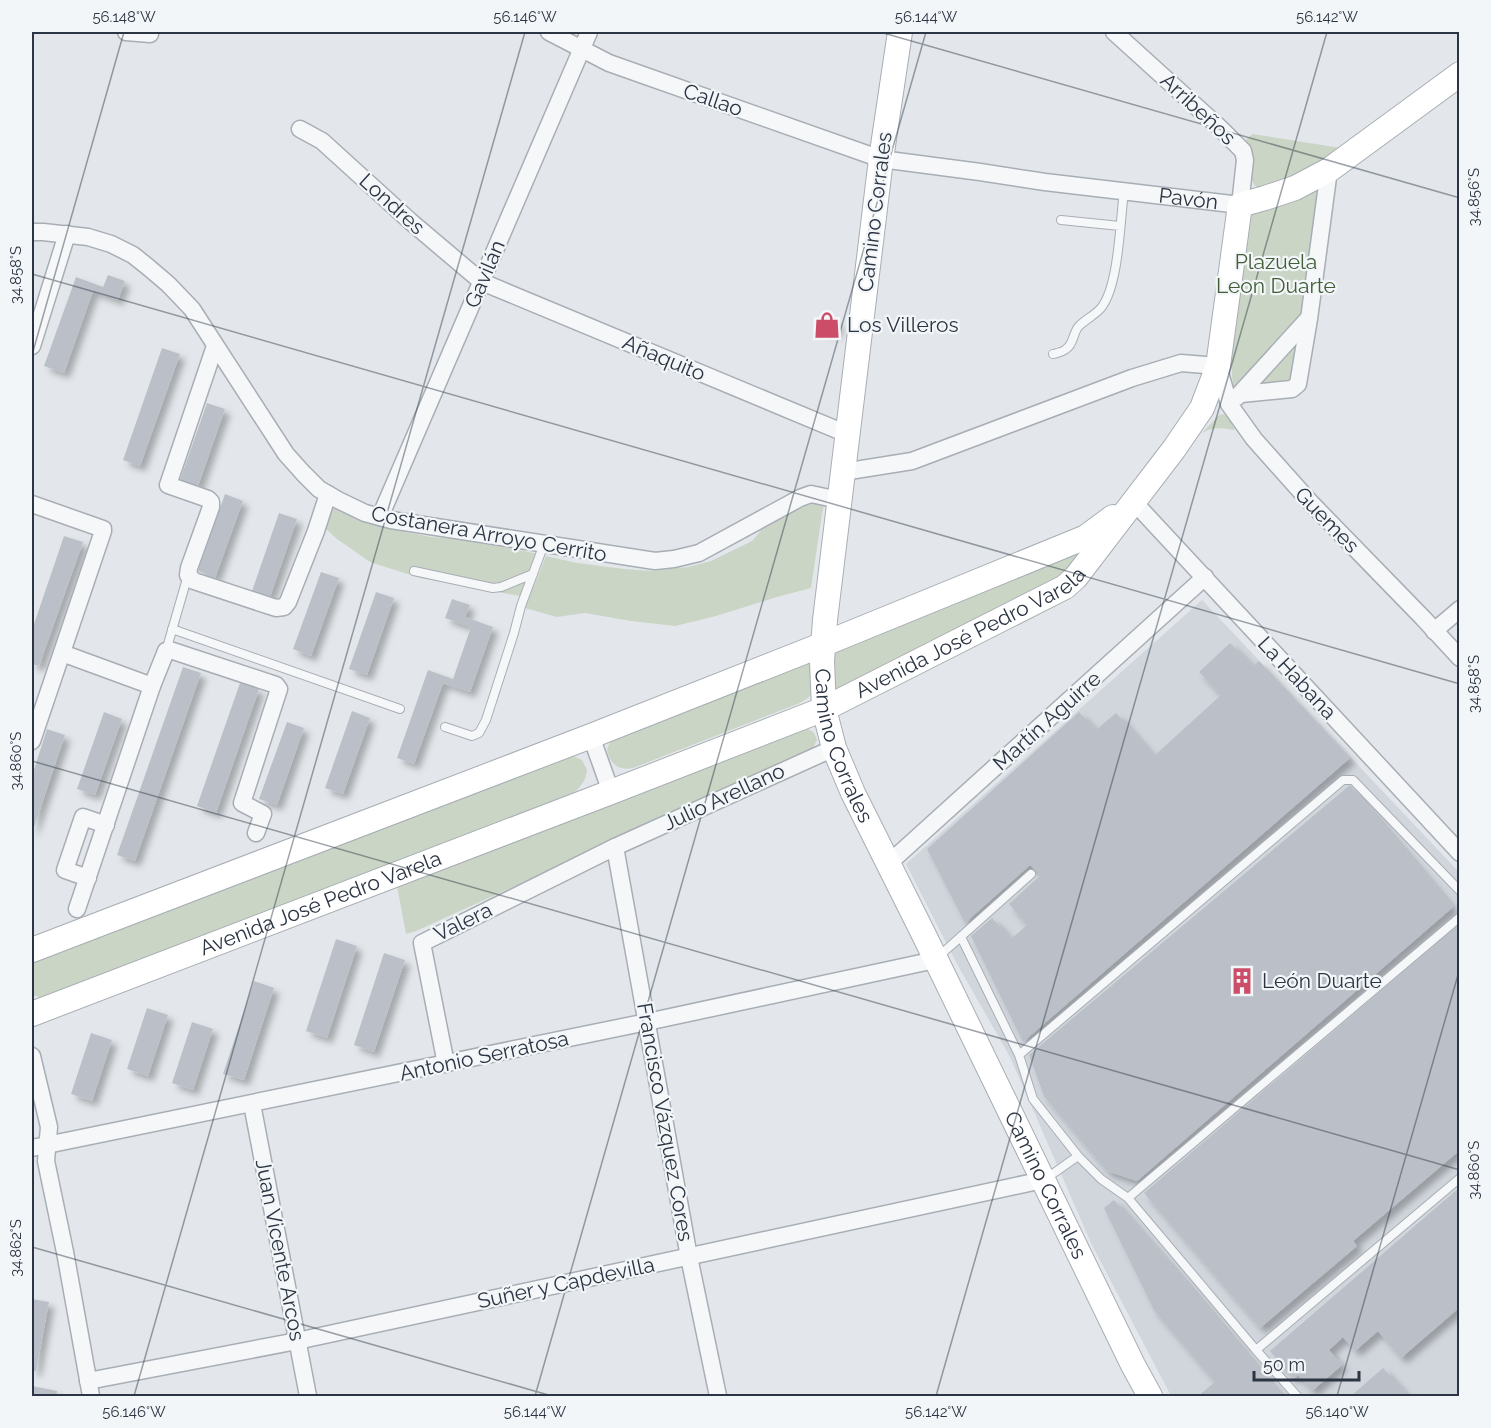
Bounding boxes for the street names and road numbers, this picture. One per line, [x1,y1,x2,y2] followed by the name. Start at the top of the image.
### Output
[1156,68,1241,150] street label: Arribeños
[680,78,746,121] street label: Callao
[852,130,897,293] street label: Camino Corrales
[355,168,430,239] street label: Londres
[1157,183,1220,214] street label: Pavón
[459,236,510,312] street label: Gavilán
[619,329,709,386] street label: Añaquito
[1290,482,1365,558] street label: Guemes
[369,500,609,567] street label: Costanera Arroyo Cerrito
[851,562,1091,703] street label: Avenida José Pedro Varela
[1253,631,1342,724] street label: La Habana
[988,666,1106,776] street label: Martín Aguirre
[810,668,879,827] street label: Camino Corrales
[659,758,788,836] street label: Julio Arellano
[196,845,445,961] street label: Avenida José Pedro Varela
[430,897,496,946] street label: Valera
[632,1001,699,1243] street label: Francisco Vázquez Cores
[397,1025,571,1086] street label: Antonio Serratosa
[1000,1107,1093,1263] street label: Camino Corrales
[251,1157,310,1343] street label: Juan Vicente Arcos
[475,1252,657,1313] street label: Suñer y Capdevilla

